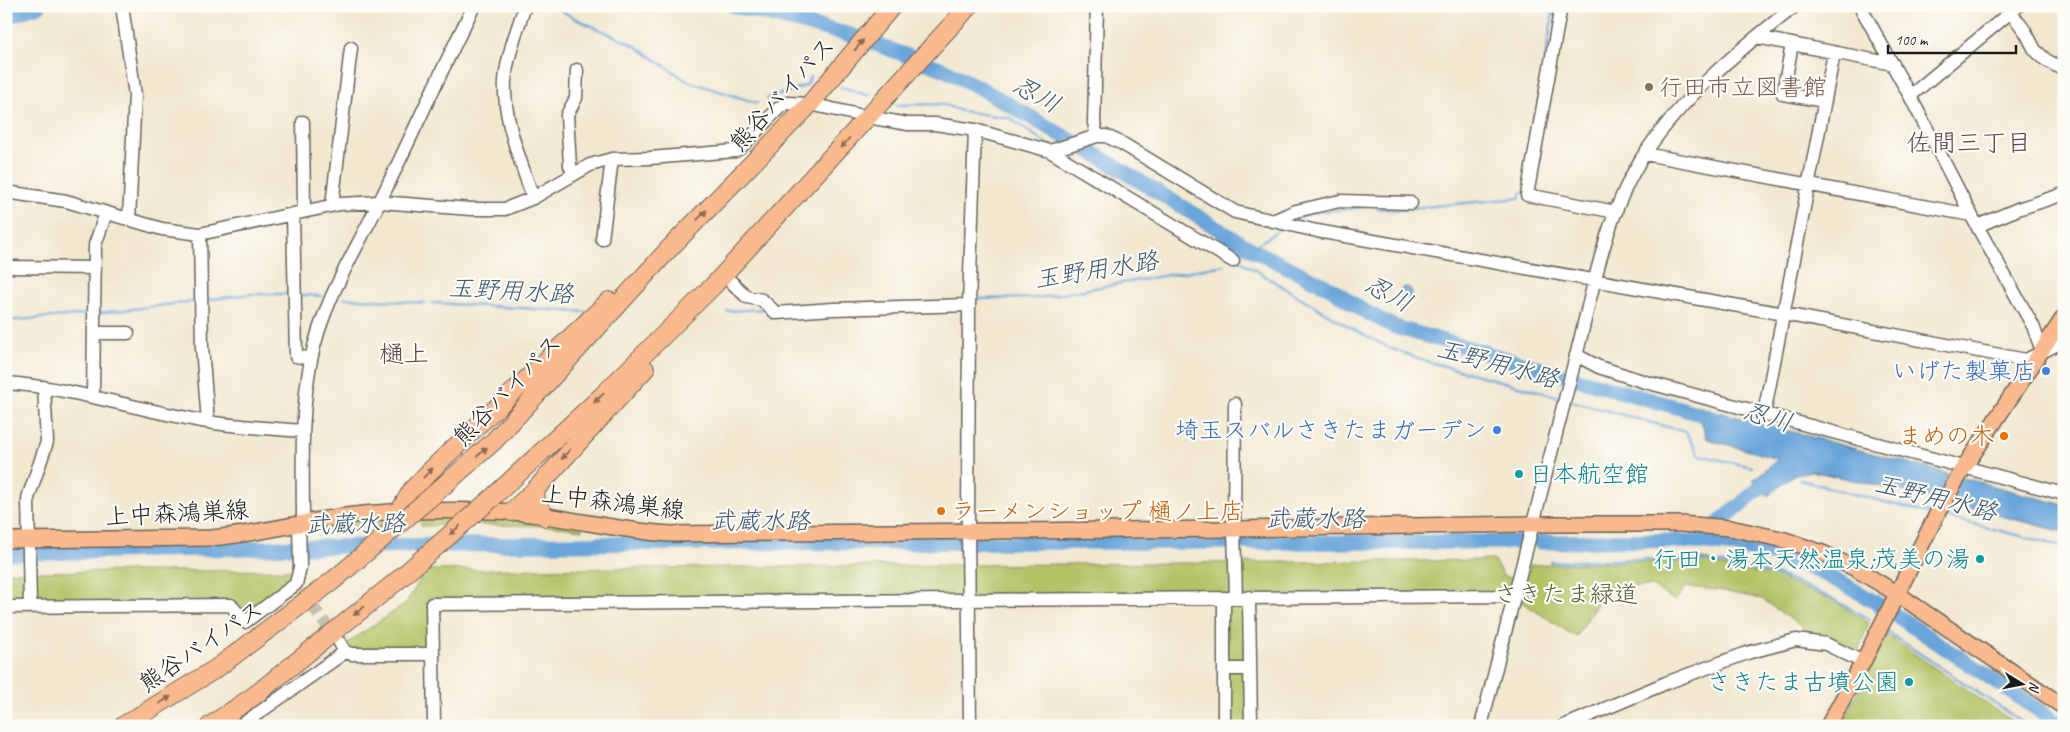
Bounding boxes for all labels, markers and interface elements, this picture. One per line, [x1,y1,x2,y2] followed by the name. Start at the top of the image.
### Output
[1888,22,2015,54] scale bar
[723,31,841,157] street label: 熊谷バイパス
[1895,31,1929,50] text: 100 m
[854,38,865,51] one-way arrow
[1007,69,1066,121] water label: 忍川
[1659,72,1827,102] place label: 行田市立図書館
[1643,81,1655,93] marker: 行田市立図書館
[1906,127,2032,159] district label: 佐間三丁目
[839,136,850,149] one-way arrow
[696,210,708,222] one-way arrow
[1032,244,1162,296] water label: 玉野用水路
[1359,268,1418,320] water label: 忍川
[448,272,576,310] water label: 玉野用水路
[446,328,568,452] street label: 熊谷バイパス
[1433,332,1564,396] water label: 玉野用水路
[379,338,429,370] district label: 樋上
[1892,356,2036,386] place label: いげた製菓店
[2040,365,2052,377] marker: いげた製菓店
[593,392,605,404] one-way arrow
[1739,395,1796,439] water label: 忍川
[1175,415,1487,445] place label: 埼玉スバルさきたまガーデン
[1898,421,1994,451] place label: まめの木
[1491,424,1503,436] marker: 埼玉スバルさきたまガーデン
[1998,430,2010,442] marker: まめの木
[475,446,487,458] one-way arrow
[560,448,572,460] one-way arrow
[1529,459,1649,489] place label: 日本航空館
[422,467,434,479] one-way arrow
[1871,467,2002,529] water label: 玉野用水路
[1513,468,1525,480] marker: 日本航空館
[540,478,686,526] street label: 上中森鴻巣線
[104,494,250,532] street label: 上中森鴻巣線
[951,496,1244,526] place label: ラーメンショップ 樋ノ上店
[1265,503,1367,535] water label: 武蔵水路
[710,505,812,537] water label: 武蔵水路
[935,505,947,517] marker: ラーメンショップ 樋ノ上店
[305,507,407,541] water label: 武蔵水路
[449,524,461,535] one-way arrow
[1653,544,1970,574] place label: 行田・湯本天然温泉;茂美の湯
[1974,553,1986,565] marker: 行田・湯本天然温泉;茂美の湯
[1494,579,1638,609] park label: さきたま緑道
[133,593,269,699] street label: 熊谷バイパス
[353,606,366,617] one-way arrow
[1998,660,2048,710] north arrow
[1707,667,1899,697] place label: さきたま古墳公園
[1903,676,1915,688] marker: さきたま古墳公園
[2025,680,2043,694] text: N
[158,696,171,705] one-way arrow

